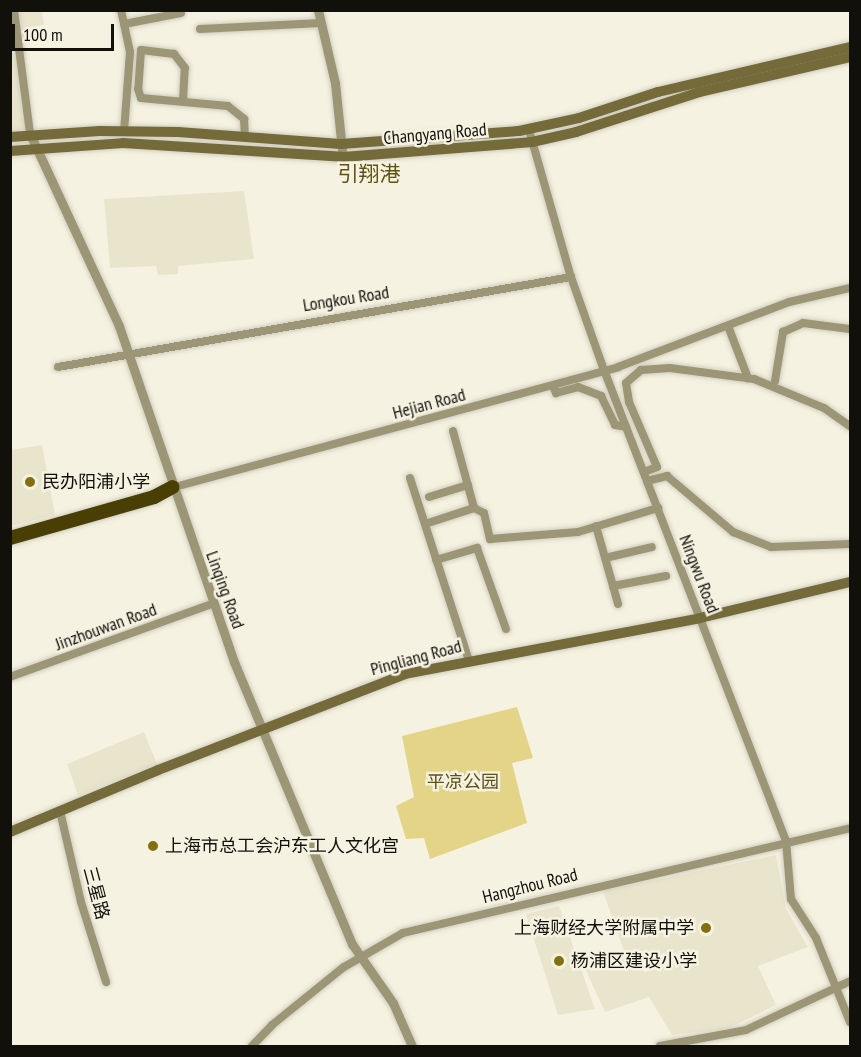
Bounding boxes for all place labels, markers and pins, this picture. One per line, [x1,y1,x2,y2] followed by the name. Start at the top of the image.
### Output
[42,471,150,493] place label: 民办阳浦小学
[23,475,37,489] marker: 民办阳浦小学
[165,835,399,857] place label: 上海市总工会沪东工人文化宫
[146,839,160,853] marker: 上海市总工会沪东工人文化宫
[514,917,694,939] place label: 上海财经大学附属中学
[699,921,713,935] marker: 上海财经大学附属中学
[571,950,697,972] place label: 杨浦区建设小学
[552,954,566,968] marker: 杨浦区建设小学

